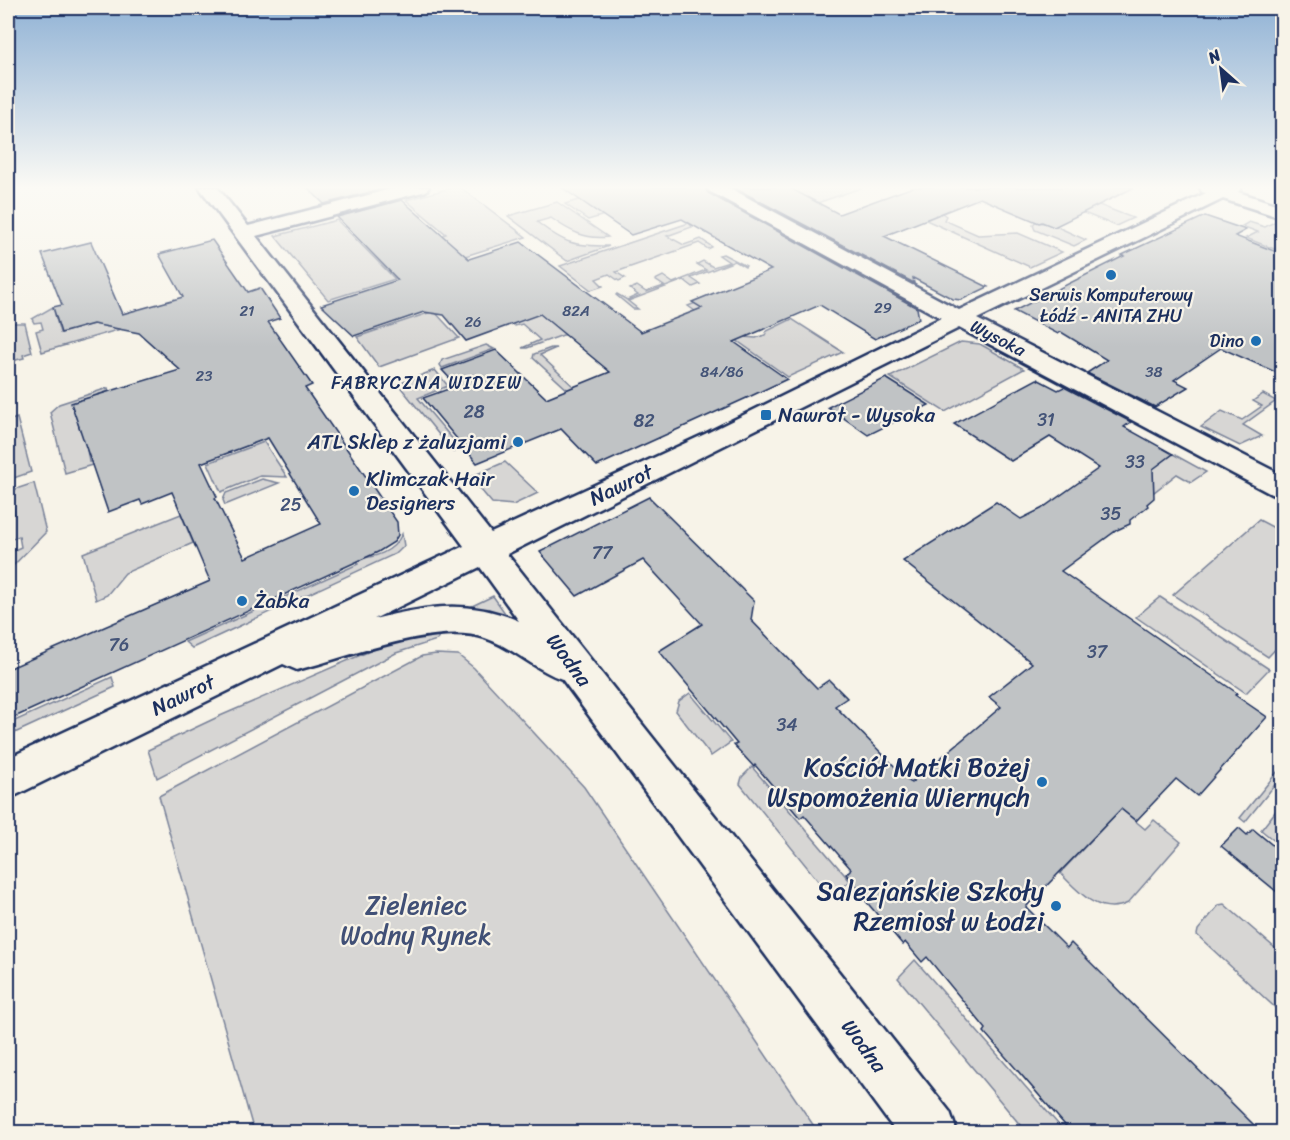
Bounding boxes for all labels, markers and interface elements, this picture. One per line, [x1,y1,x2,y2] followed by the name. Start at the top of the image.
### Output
[1191,39,1251,99] north arrow
[1202,40,1227,72] text: N
[1104,268,1118,282] marker: Serwis Komputerowy Łódź - ANITA ZHU
[1029,279,1194,332] place label: Serwis Komputerowy Łódź - ANITA ZHU
[874,295,892,321] house number: 29
[239,298,255,324] house number: 21
[562,298,590,324] house number: 82A
[464,309,482,335] house number: 26
[964,310,1033,366] street label: Wysoka
[1209,325,1244,357] place label: Dino
[1249,334,1263,348] marker: Dino
[700,359,744,385] house number: 84/86
[1145,359,1163,385] house number: 38
[196,363,212,389] house number: 23
[331,367,523,399] district label: FABRYCZNA WIDZEW
[463,396,485,428] house number: 28
[778,396,936,434] place label: Nawrot - Wysoka
[1037,404,1055,436] house number: 31
[633,405,655,437] house number: 82
[759,408,773,422] marker: Nawrot - Wysoka
[306,423,507,461] place label: ATL Sklep z żaluzjami
[511,435,525,449] marker: ATL Sklep z żaluzjami
[1125,446,1145,478] house number: 33
[582,452,661,517] street label: Nawrot
[366,460,495,522] place label: Klimczak Hair Designers
[347,484,361,498] marker: Klimczak Hair Designers
[280,489,302,521] house number: 25
[1101,498,1121,530] house number: 35
[592,537,614,569] house number: 77
[254,582,310,620] place label: Żabka
[235,594,249,608] marker: Żabka
[536,625,602,696] street label: Wodna
[109,629,129,661] house number: 76
[1087,636,1109,668] house number: 37
[144,662,223,727] street label: Nawrot
[776,709,798,741] house number: 34
[767,744,1031,820] place label: Kościół Matki Bożej Wspomożenia Wiernych
[1035,775,1049,789] marker: Kościół Matki Bożej Wspomożenia Wiernych
[816,868,1045,944] place label: Salezjańskie Szkoły Rzemiosł w Łodzi
[340,882,492,958] park label: Zieleniec Wodny Rynek
[1049,899,1063,913] marker: Salezjańskie Szkoły Rzemiosł w Łodzi
[831,1011,897,1082] street label: Wodna

